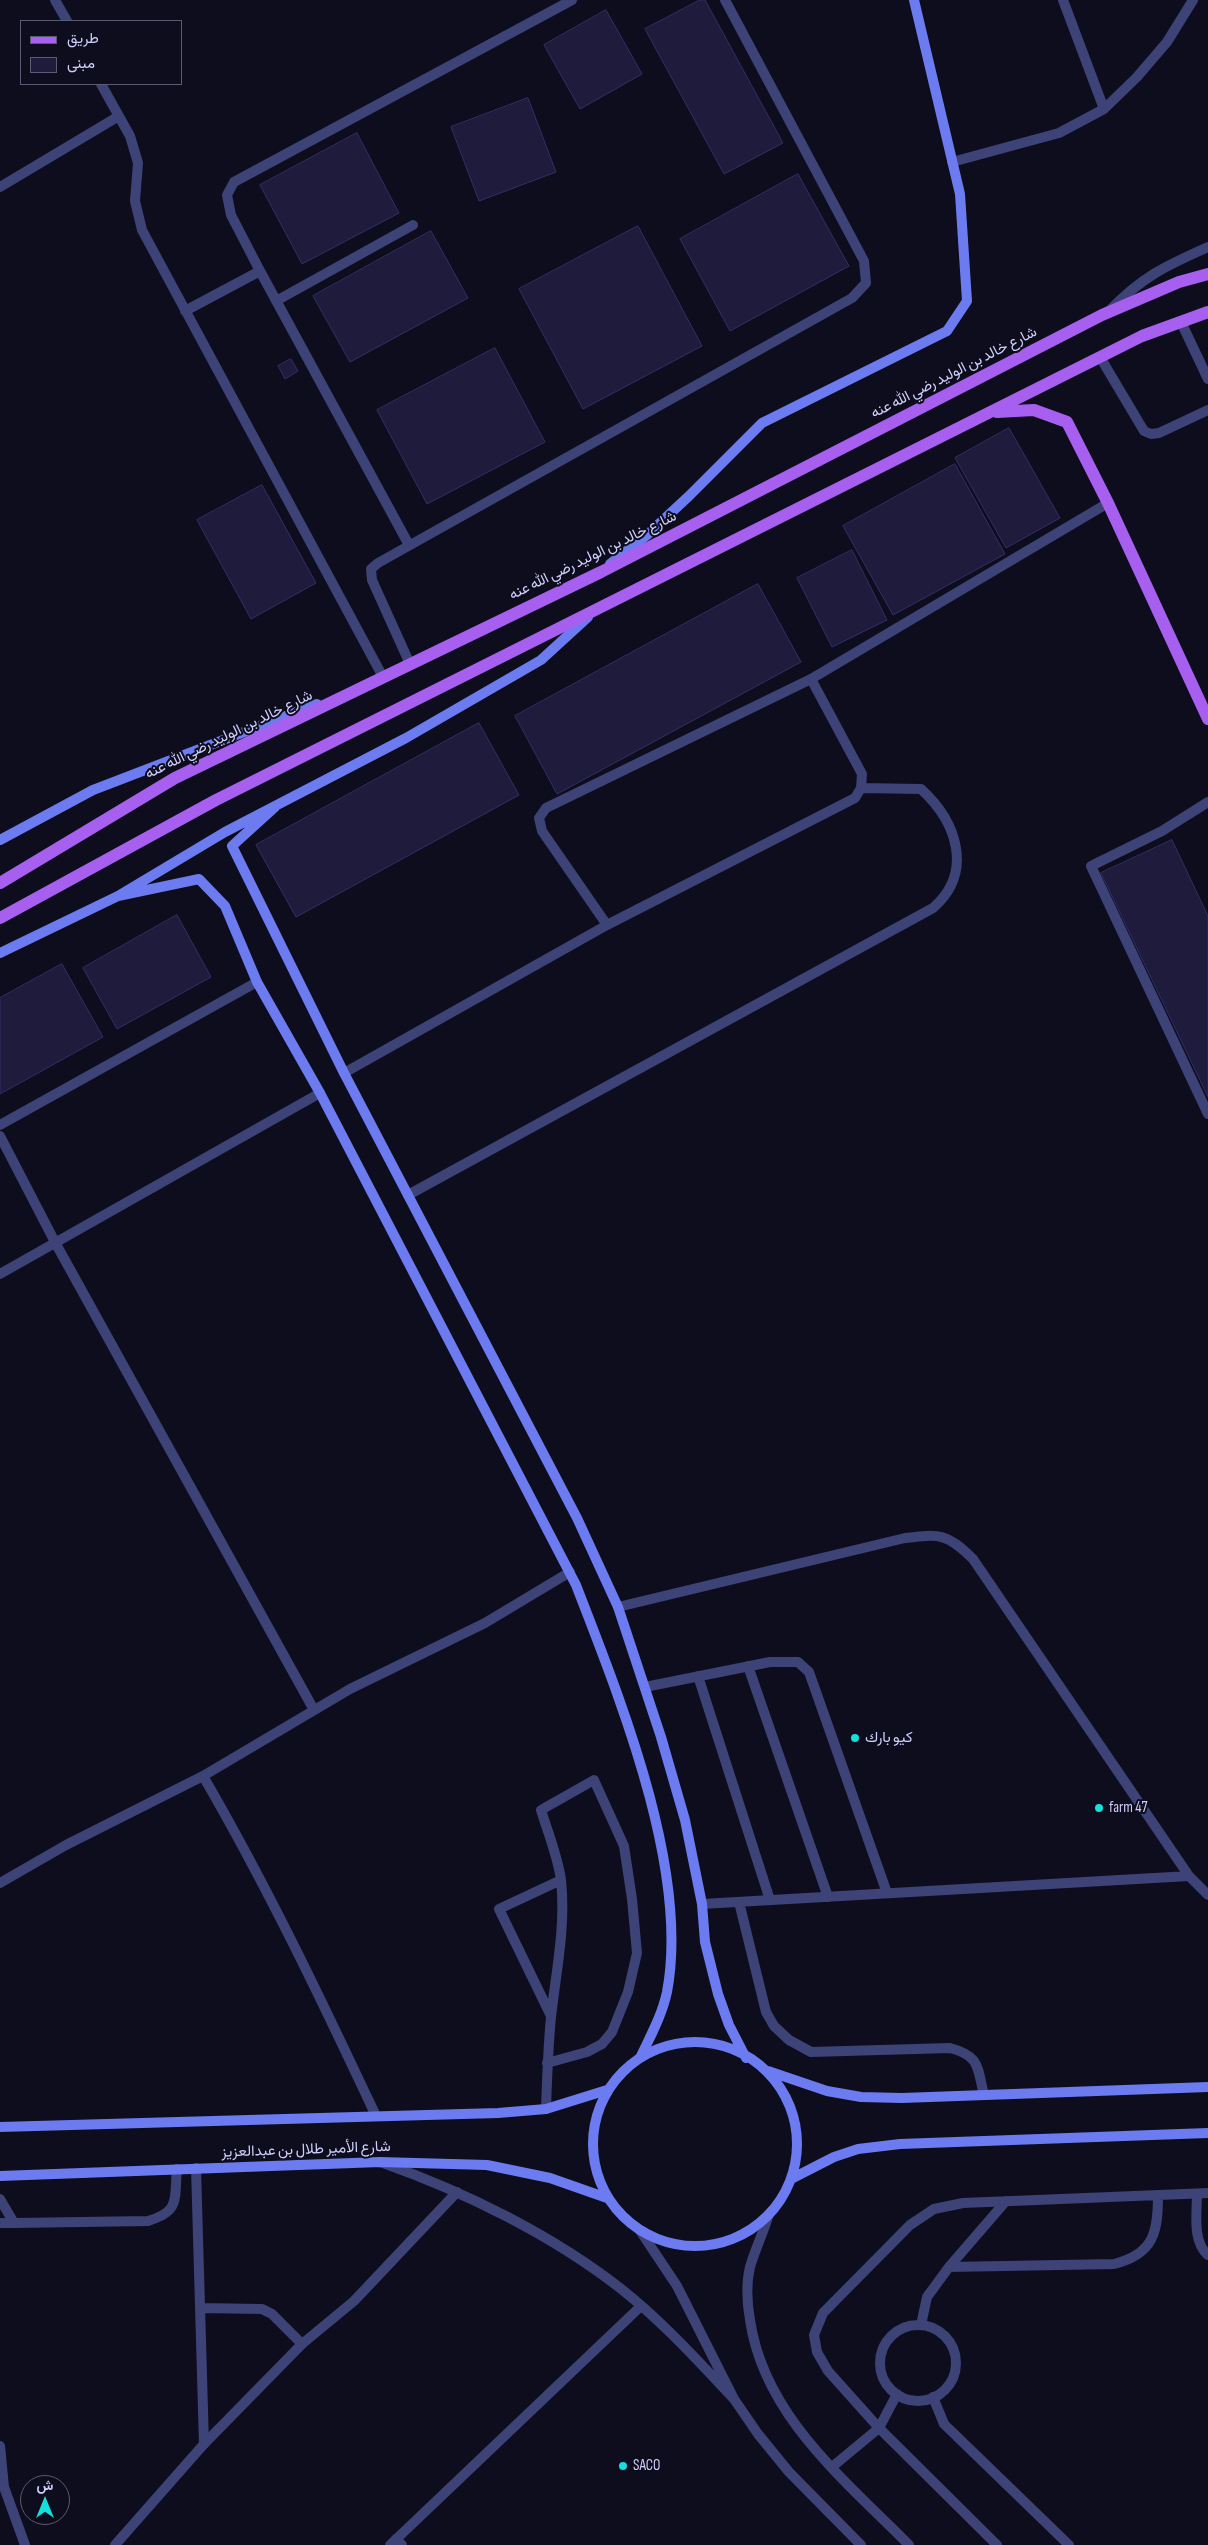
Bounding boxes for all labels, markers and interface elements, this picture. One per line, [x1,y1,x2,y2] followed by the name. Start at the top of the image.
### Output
[20,20,182,85] legend
[67,29,99,48] text: طريق
[67,54,95,73] text: مبنى
[868,323,1040,423] street label: شارع خالد بن الوليد رضي الله عنه
[506,508,680,604] street label: شارع خالد بن الوليد رضي الله عنه
[142,687,316,783] street label: شارع خالد بن الوليد رضي الله عنه
[865,1729,913,1747] place label: كيو بارك
[849,1732,861,1744] marker: كيو بارك
[1109,1799,1147,1817] place label: farm 47
[1093,1802,1105,1814] marker: farm 47
[221,2138,391,2162] street label: شارع الأمير طلال بن عبدالعزيز
[633,2457,660,2475] place label: SACO
[617,2460,629,2472] marker: SACO
[20,2475,70,2525] north arrow
[37,2477,53,2494] text: ش

